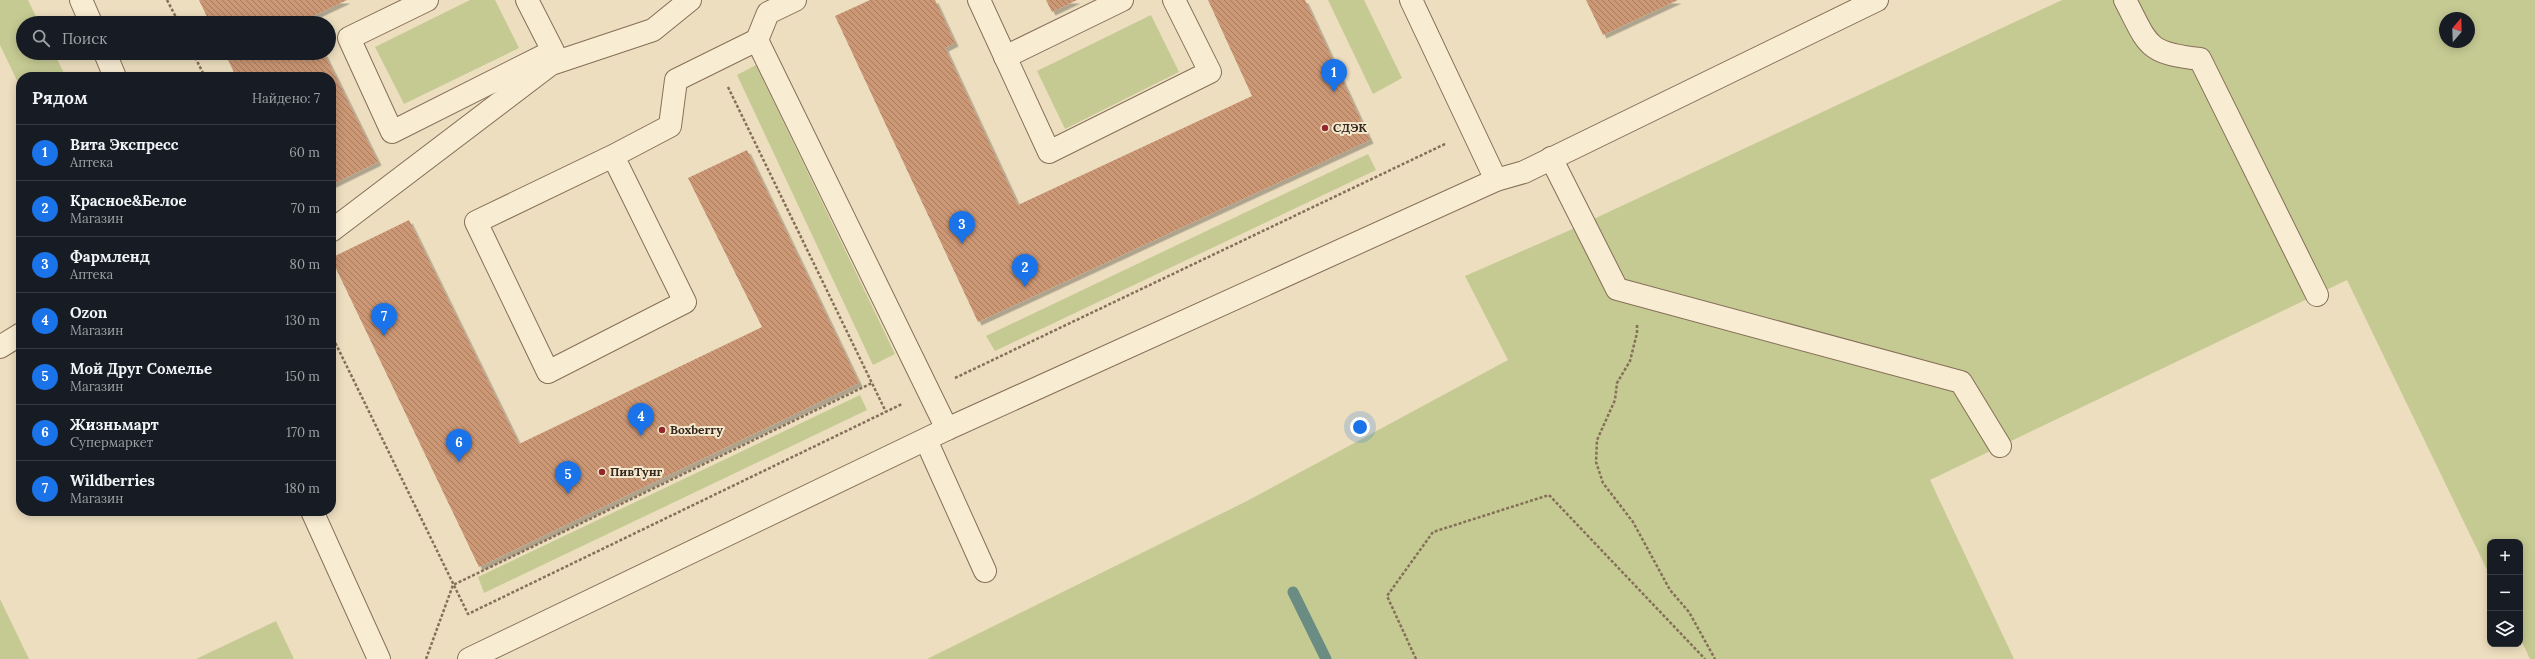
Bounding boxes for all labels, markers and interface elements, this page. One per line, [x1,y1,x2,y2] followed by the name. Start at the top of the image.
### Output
[2439,12,2475,48] north arrow
[16,16,336,60] search box
[30,27,52,49] icon: search
[62,29,107,48] text: Поиск
[1321,59,1347,92] pin: 1
[32,87,88,109] text: Рядом
[252,90,320,107] text: Найдено: 7
[1333,120,1367,135] place label: СДЭК
[1320,123,1330,133] marker: СДЭК
[70,135,179,154] text: Вита Экспресс
[42,144,48,161] text: 1
[289,144,320,161] text: 60 m
[70,154,113,171] text: Аптека
[70,191,187,210] text: Красное&Белое
[42,200,48,217] text: 2
[291,200,320,217] text: 70 m
[70,210,123,227] text: Магазин
[949,211,975,244] pin: 3
[70,247,150,266] text: Фармленд
[1012,254,1038,287] pin: 2
[41,256,49,273] text: 3
[290,256,320,273] text: 80 m
[70,266,113,283] text: Аптека
[70,303,107,322] text: Ozon
[371,303,397,336] pin: 7
[41,312,49,329] text: 4
[285,312,320,329] text: 130 m
[70,322,123,339] text: Магазин
[70,359,212,378] text: Мой Друг Сомелье
[41,368,49,385] text: 5
[285,368,320,385] text: 150 m
[70,378,123,395] text: Магазин
[628,403,654,436] pin: 4
[70,415,159,434] text: Жизньмарт
[1350,417,1370,437] your location
[670,422,723,437] place label: Boxberry
[41,424,49,441] text: 6
[286,424,320,441] text: 170 m
[657,425,667,435] marker: Boxberry
[446,429,472,462] pin: 6
[70,434,153,451] text: Супермаркет
[555,461,581,494] pin: 5
[610,464,663,479] place label: ПивТунг
[597,467,607,477] marker: ПивТунг
[70,471,155,490] text: Wildberries
[42,480,48,497] text: 7
[285,480,320,497] text: 180 m
[70,490,123,507] text: Магазин
[2487,539,2523,647] map controls
[2487,539,2523,575] button: +
[2487,575,2523,611] button: −
[2487,611,2523,647] button: layers

